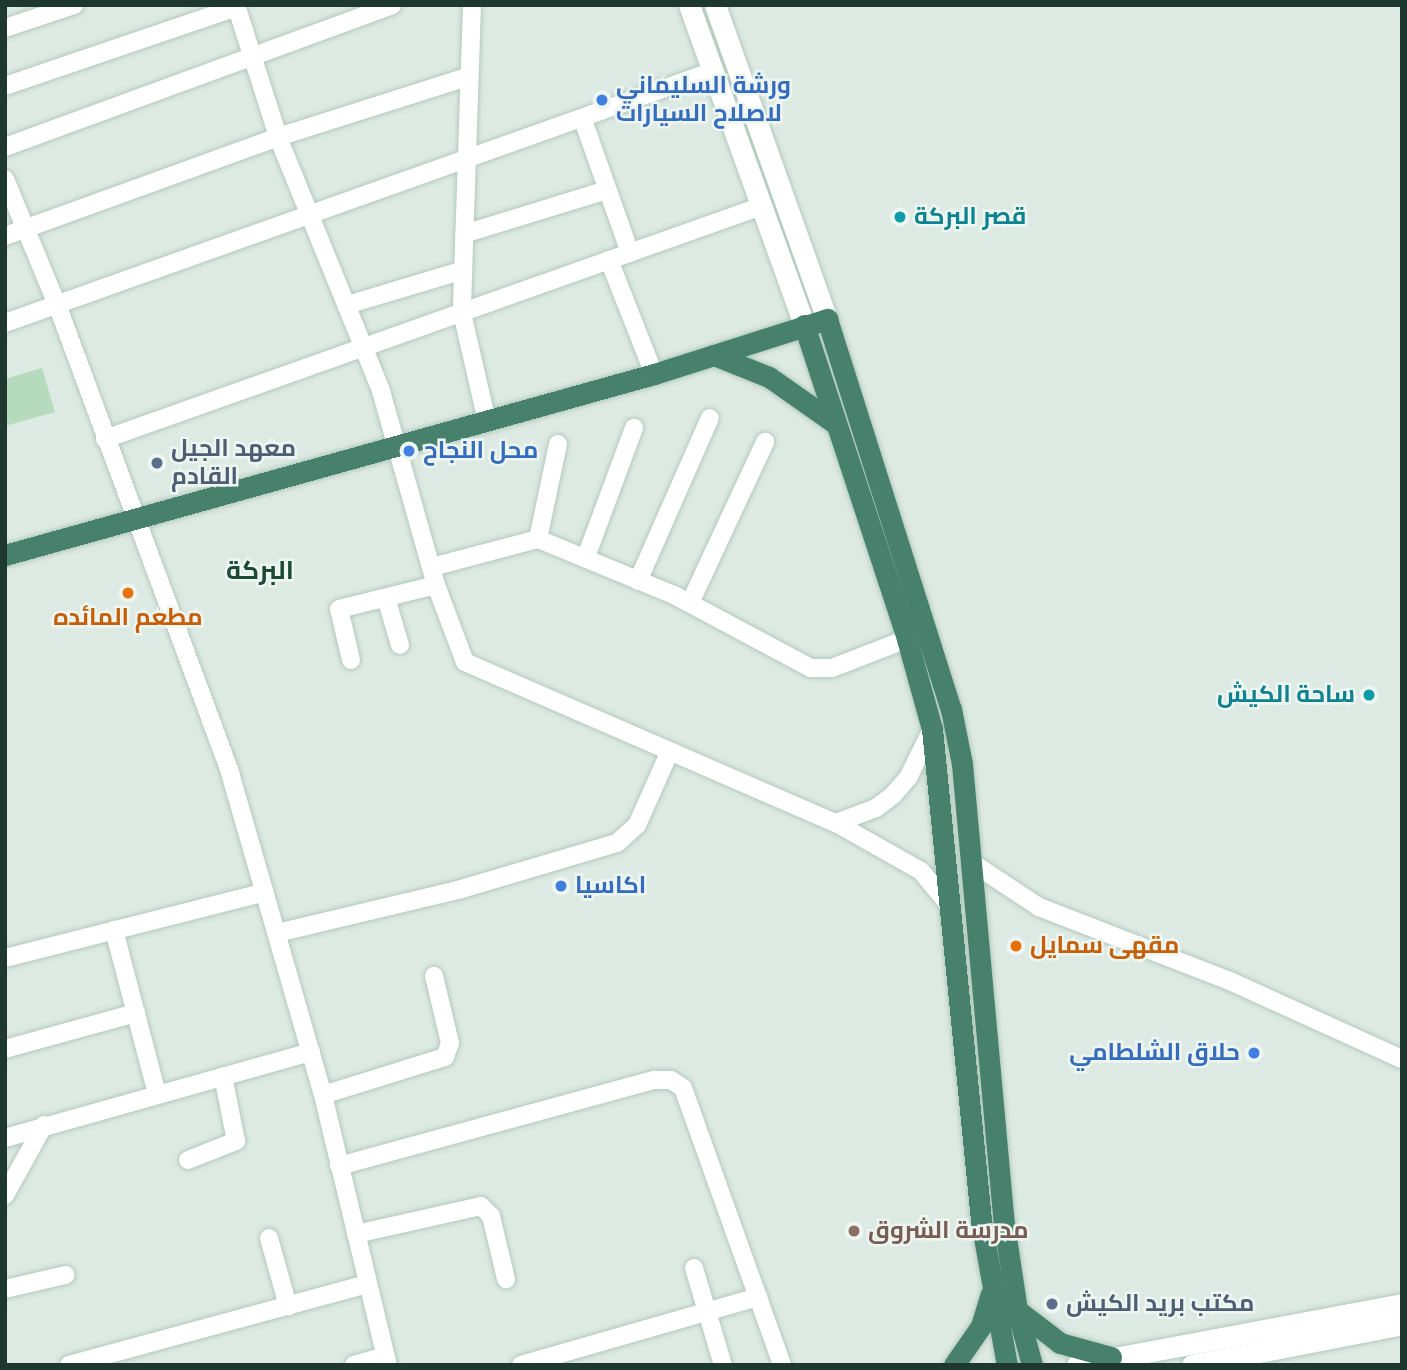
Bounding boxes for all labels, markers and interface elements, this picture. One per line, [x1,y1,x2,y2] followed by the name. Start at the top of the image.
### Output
[616,72,791,128] place label: ورشة السليماني لاصلاح السيارات
[594,92,610,108] marker: ورشة السليماني لاصلاح السيارات
[914,203,1026,231] place label: قصر البركة
[892,209,908,225] marker: قصر البركة
[171,435,296,491] place label: معهد الجيل القادم
[423,437,538,465] place label: محل النجاح
[401,443,417,459] marker: محل النجاح
[149,455,165,471] marker: معهد الجيل القادم
[226,555,294,587] district label: البركة
[120,585,136,601] marker: مطعم المائده
[53,604,203,632] place label: مطعم المائده
[1217,681,1355,709] place label: ساحة الكيش
[1361,687,1377,703] marker: ساحة الكيش
[575,872,646,900] place label: اكاسيا
[553,878,569,894] marker: اكاسيا
[1030,932,1179,960] place label: مقهى سمايل
[1008,938,1024,954] marker: مقهى سمايل
[1069,1039,1240,1067] place label: حلاق الشلطامي
[1246,1045,1262,1061] marker: حلاق الشلطامي
[868,1217,1029,1245] place label: مدرسة الشروق
[846,1223,862,1239] marker: مدرسة الشروق
[1066,1290,1254,1318] place label: مكتب بريد الكيش
[1044,1296,1060,1312] marker: مكتب بريد الكيش

